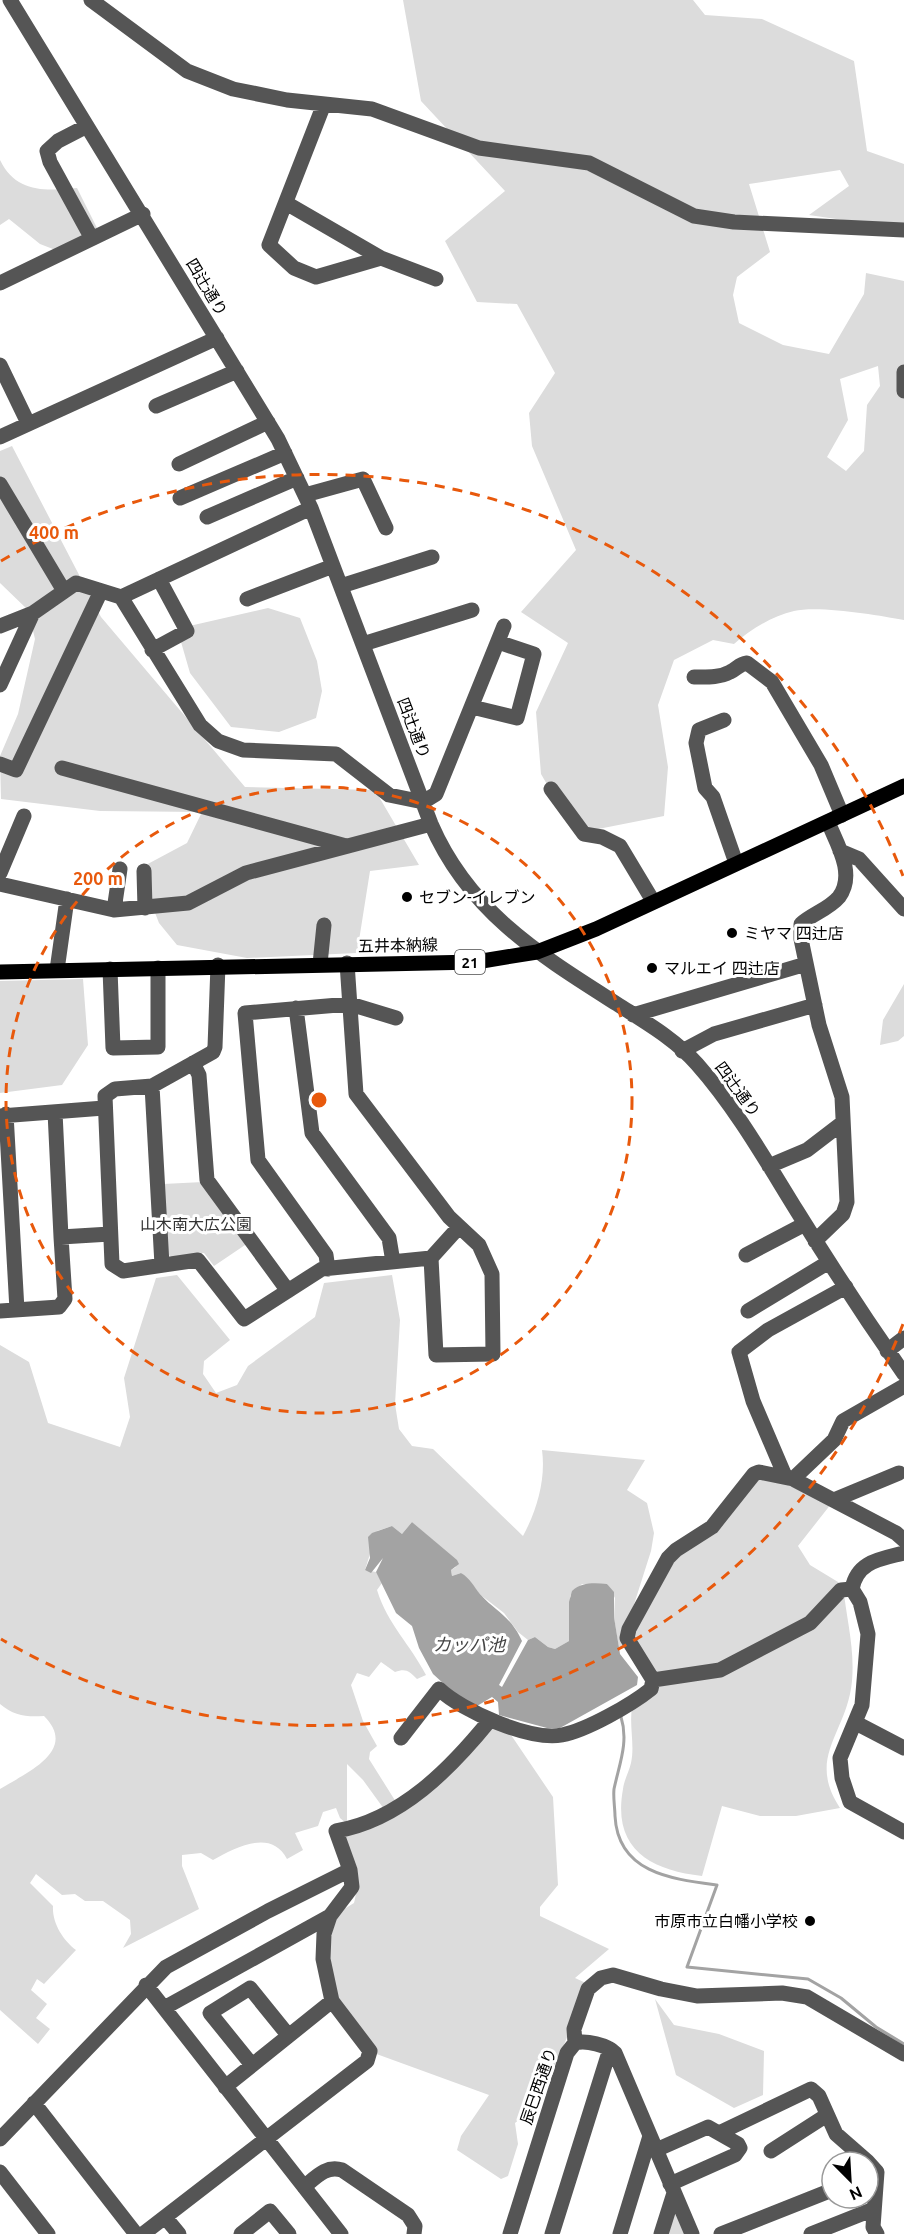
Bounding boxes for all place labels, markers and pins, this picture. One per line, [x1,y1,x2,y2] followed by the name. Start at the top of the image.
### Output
[419,888,536,906] place label: セブン-イレブン
[400,890,414,904] marker: セブン-イレブン
[744,924,844,942] place label: ミヤマ 四辻店
[725,926,739,940] marker: ミヤマ 四辻店
[664,959,780,977] place label: マルエイ 四辻店
[645,961,659,975] marker: マルエイ 四辻店
[309,1090,329,1110] centre of rings
[654,1912,798,1930] place label: 市原市立白幡小学校
[803,1914,817,1928] marker: 市原市立白幡小学校

